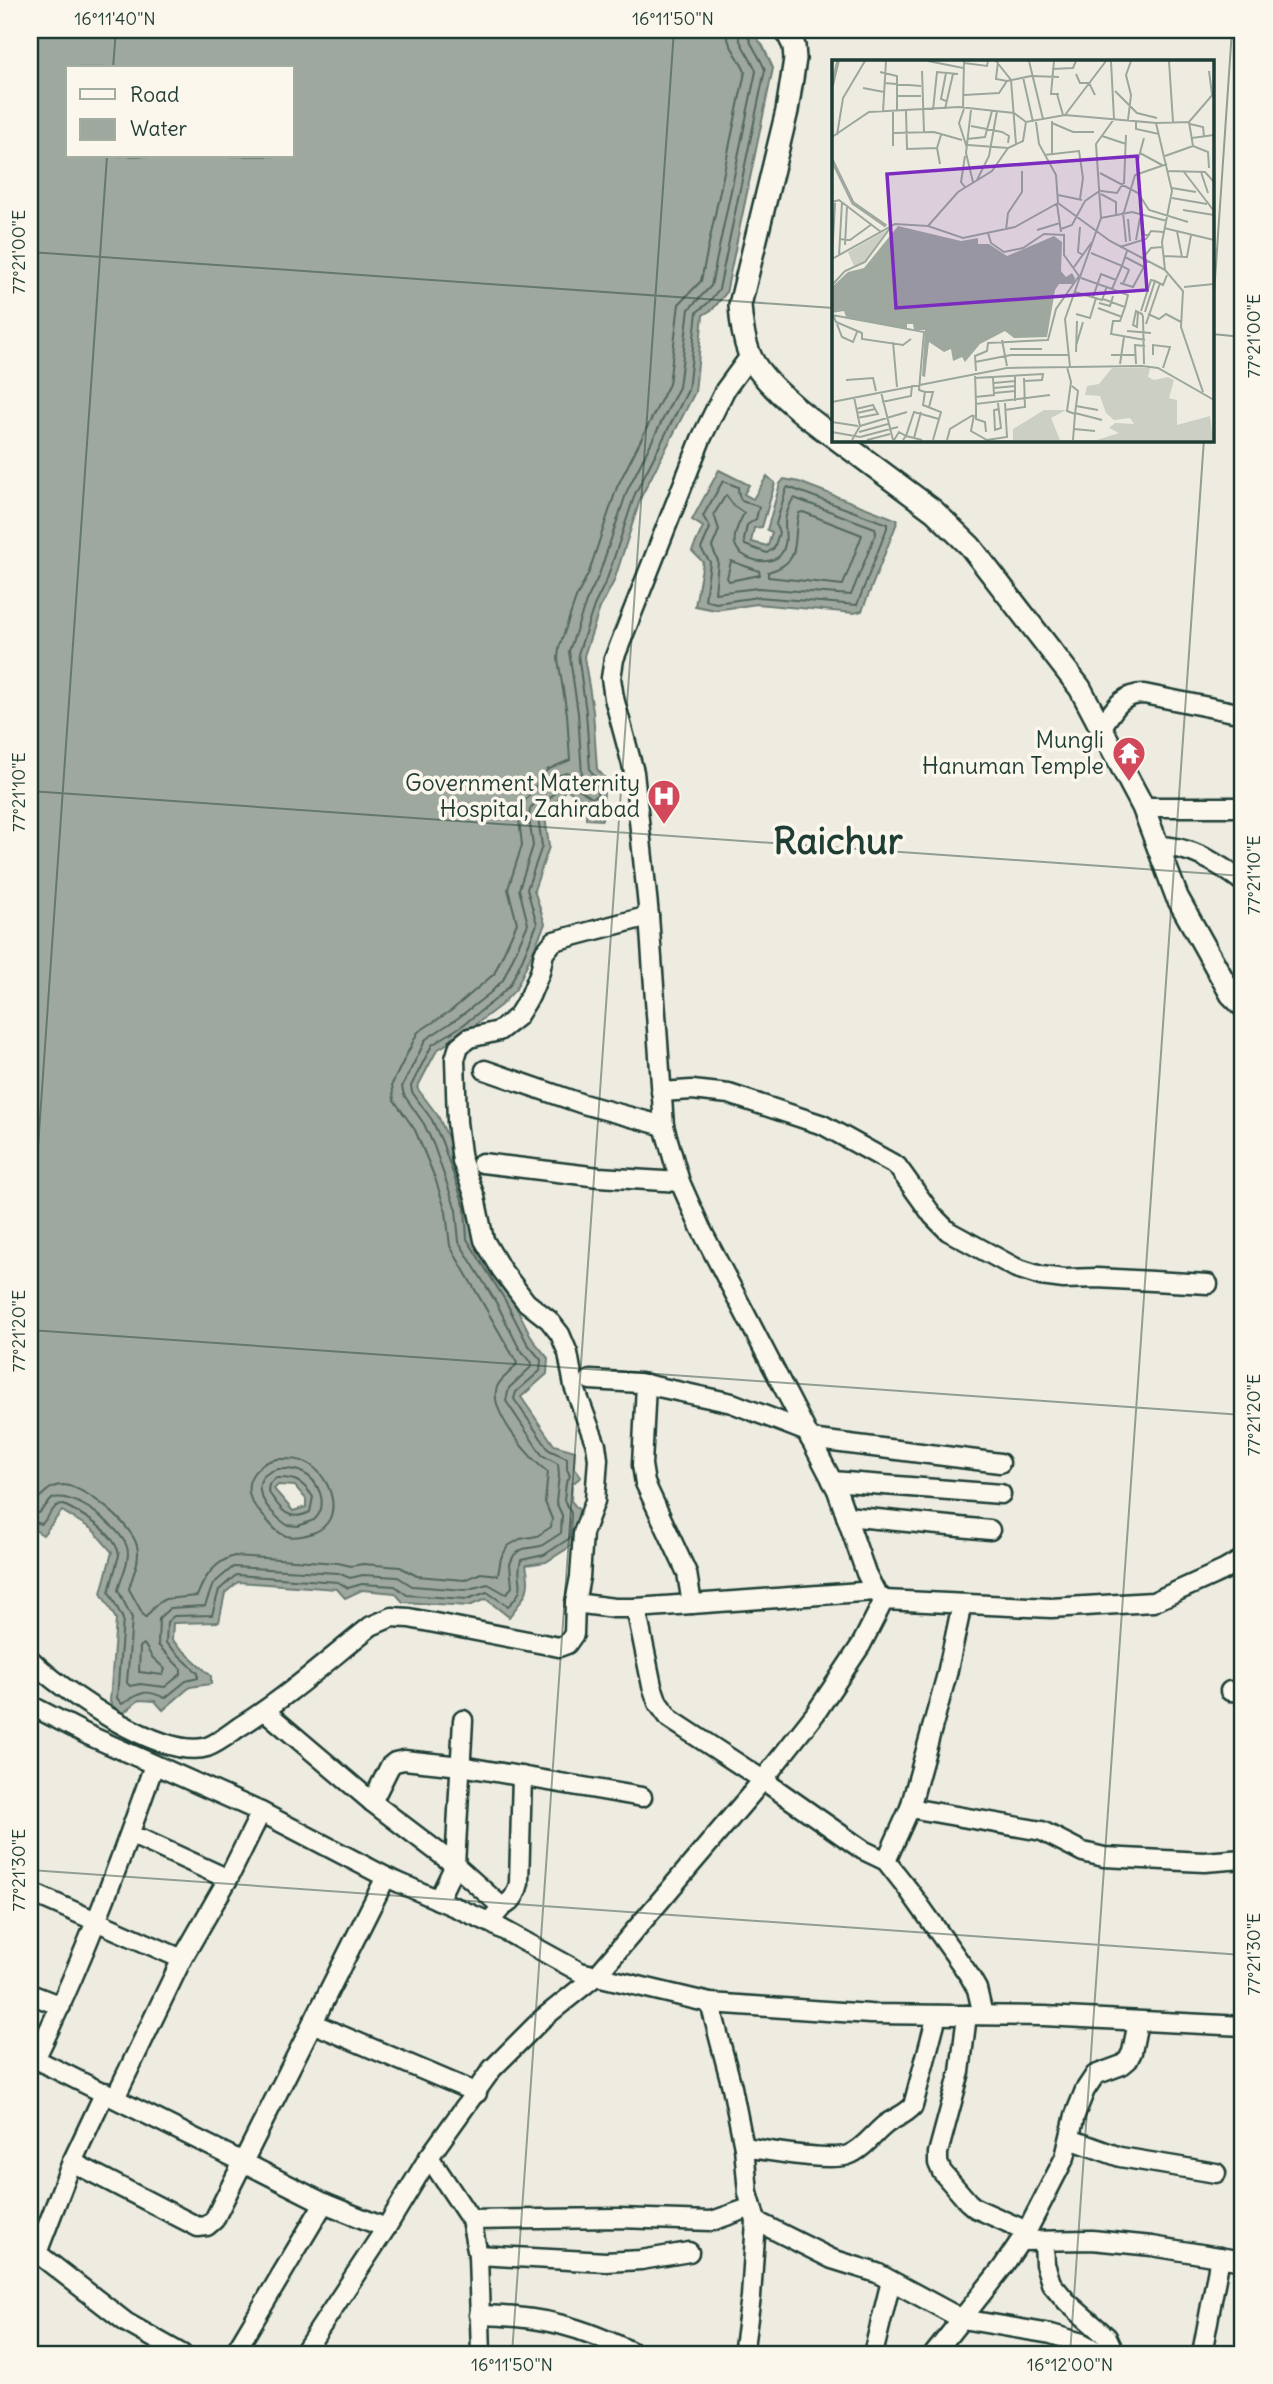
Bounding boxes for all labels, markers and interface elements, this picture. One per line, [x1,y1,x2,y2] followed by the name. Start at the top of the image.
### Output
[74,7,156,30] text: 16°11'40"N
[632,7,714,30] text: 16°11'50"N
[832,60,1214,441] inset map
[66,66,294,158] legend
[130,81,179,108] text: Road
[130,115,188,142] text: Water
[7,210,30,294] text: 77°21'00"E
[1242,294,1265,378] text: 77°21'00"E
[922,725,1104,780] place label: Mungli Hanuman Temple
[1110,734,1148,783] temple icon: Mungli Hanuman Temple
[7,752,30,832] text: 77°21'10"E
[405,768,640,823] place label: Government Maternity Hospital, Zahirabad
[645,777,683,826] hospital icon: Government Maternity Hospital, Zahirabad
[773,818,904,864] district label: Raichur
[1242,835,1265,915] text: 77°21'10"E
[7,1290,30,1372] text: 77°21'20"E
[1242,1374,1265,1456] text: 77°21'20"E
[7,1829,30,1911] text: 77°21'30"E
[1242,1913,1265,1995] text: 77°21'30"E
[471,2353,553,2376] text: 16°11'50"N
[1027,2353,1113,2376] text: 16°12'00"N

